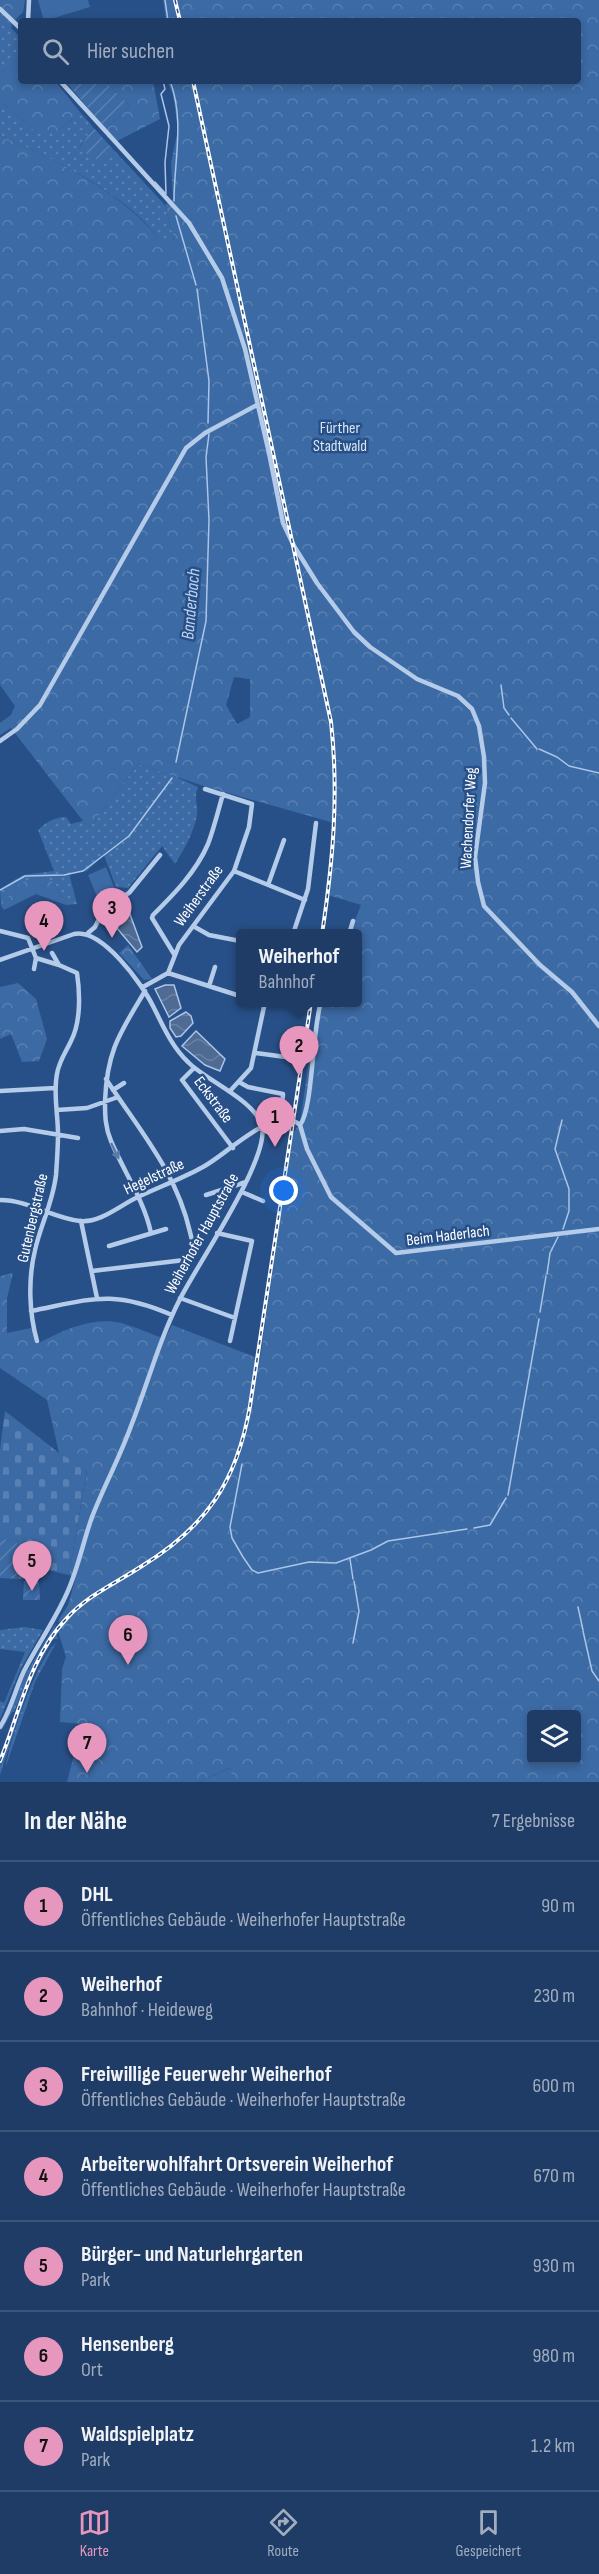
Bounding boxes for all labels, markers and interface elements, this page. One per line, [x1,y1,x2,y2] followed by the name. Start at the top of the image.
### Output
[18,18,581,84] search box
[39,35,72,68] icon: search
[87,38,175,65] text: Hier suchen
[313,419,367,456] park label: Fürther Stadtwald
[177,567,205,640] water label: Banderbach
[457,767,481,869] street label: Wachendorfer Weg
[170,862,228,930] street label: Weiherstraße
[92,888,132,938] pin: 3
[24,902,63,951] pin: 4
[236,929,362,1007] popup
[259,943,339,970] text: Weiherhof
[259,970,315,994] text: Bahnhof
[280,1026,318,1076] pin: 2
[189,1073,237,1127] street label: Eckstraße
[256,1098,294,1147] pin: 1
[111,1142,120,1159] one-way arrow
[121,1155,187,1199] street label: Hegelstraße
[161,1170,243,1298] street label: Weiherhofer Hauptstraße
[14,1172,52,1264] street label: Gutenbergstraße
[269,1176,298,1205] your location
[405,1221,491,1251] street label: Beim Haderlach
[12,1542,51,1591] pin: 5
[108,1616,148,1665] pin: 6
[527,1710,581,1764] map controls
[527,1710,581,1764] button: layers
[68,1724,106,1773] pin: 7
[24,1806,127,1837] text: In der Nähe
[492,1809,575,1833] text: 7 Ergebnisse
[81,1881,113,1908] text: DHL
[40,1894,47,1918] text: 1
[541,1894,575,1918] text: 90 m
[81,1908,406,1932] text: Öffentliches Gebäude · Weiherhofer Hauptstraße
[81,1971,162,1998] text: Weiherhof
[39,1984,48,2008] text: 2
[533,1984,575,2008] text: 230 m
[81,1998,213,2022] text: Bahnhof · Heideweg
[81,2061,332,2088] text: Freiwillige Feuerwehr Weiherhof
[39,2074,48,2098] text: 3
[532,2074,575,2098] text: 600 m
[81,2088,406,2112] text: Öffentliches Gebäude · Weiherhofer Hauptstraße
[81,2151,393,2178] text: Arbeiterwohlfahrt Ortsverein Weiherhof
[39,2164,48,2188] text: 4
[533,2164,575,2188] text: 670 m
[81,2178,406,2202] text: Öffentliches Gebäude · Weiherhofer Hauptstraße
[81,2241,303,2268] text: Bürger- und Naturlehrgarten
[39,2254,48,2278] text: 5
[533,2254,575,2278] text: 930 m
[81,2268,110,2292] text: Park
[81,2331,174,2358] text: Hensenberg
[39,2344,48,2368] text: 6
[532,2344,575,2368] text: 980 m
[81,2358,103,2382] text: Ort
[81,2421,194,2448] text: Waldspielplatz
[39,2434,48,2458] text: 7
[531,2434,575,2458] text: 1.2 km
[81,2448,110,2472] text: Park
[78,2506,111,2561] tab: Karte
[267,2506,300,2561] tab: Route
[455,2506,521,2561] tab: Gespeichert

